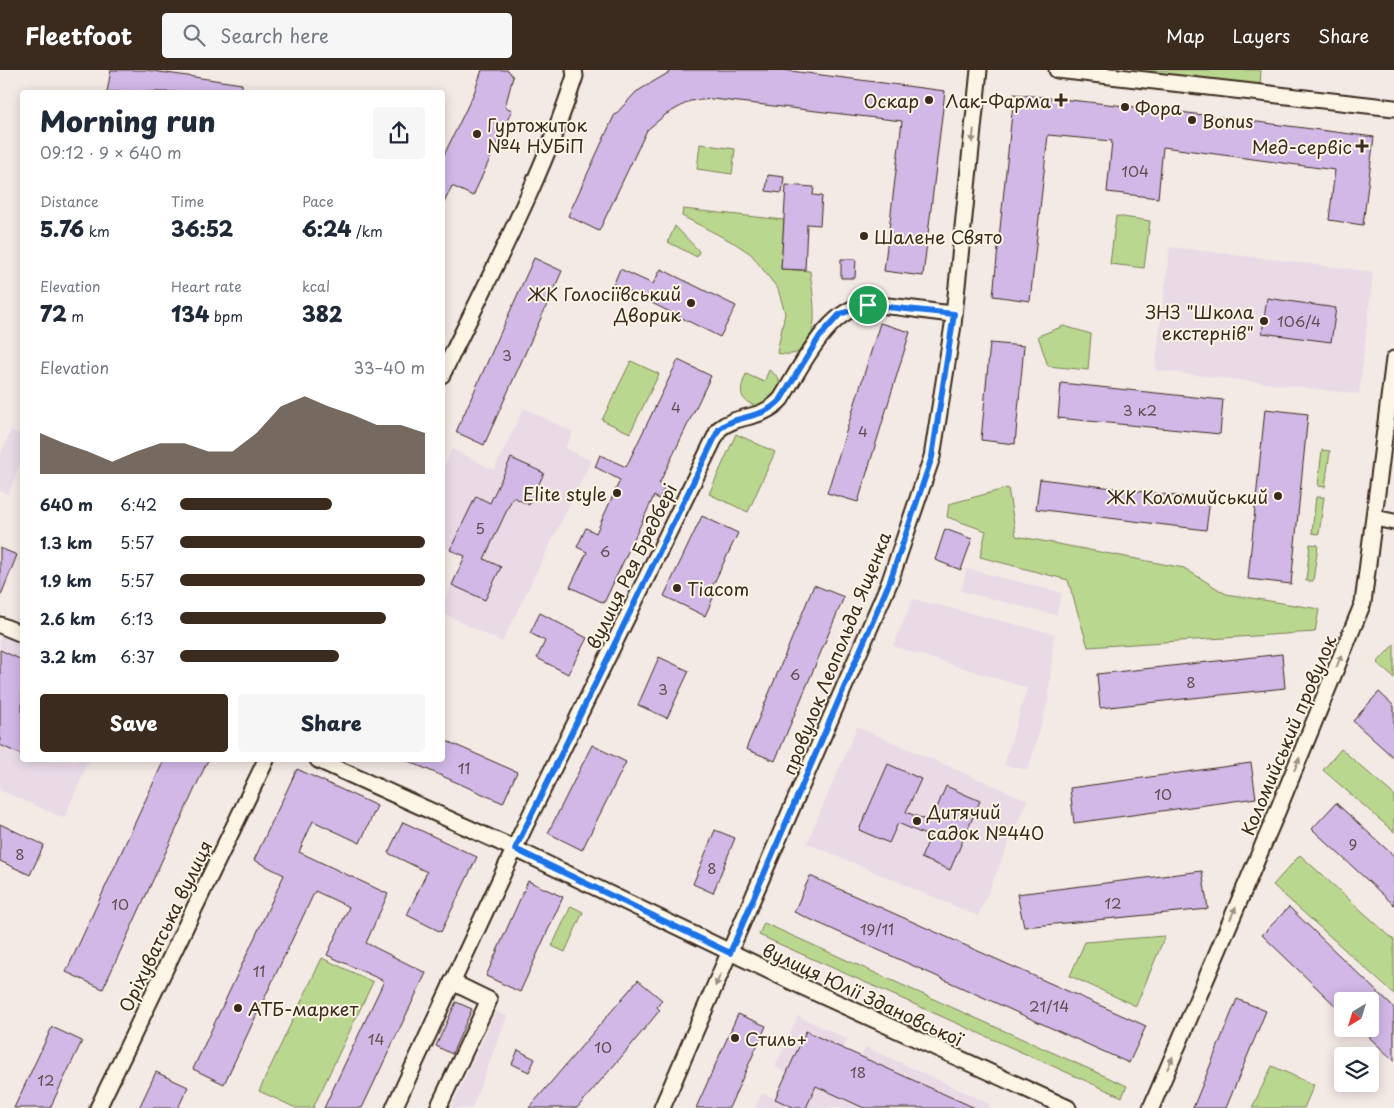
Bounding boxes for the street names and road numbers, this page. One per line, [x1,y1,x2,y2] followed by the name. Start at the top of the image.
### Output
[579,479,683,653] street label: вулиця Рея Бредбері
[775,527,898,779] street label: провулок Леопольда Ященка
[1234,630,1343,839] street label: Коломийський провулок
[112,836,218,1016] street label: Оріхуватська вулиця
[758,936,969,1053] street label: вулиця Юлії Здановської

